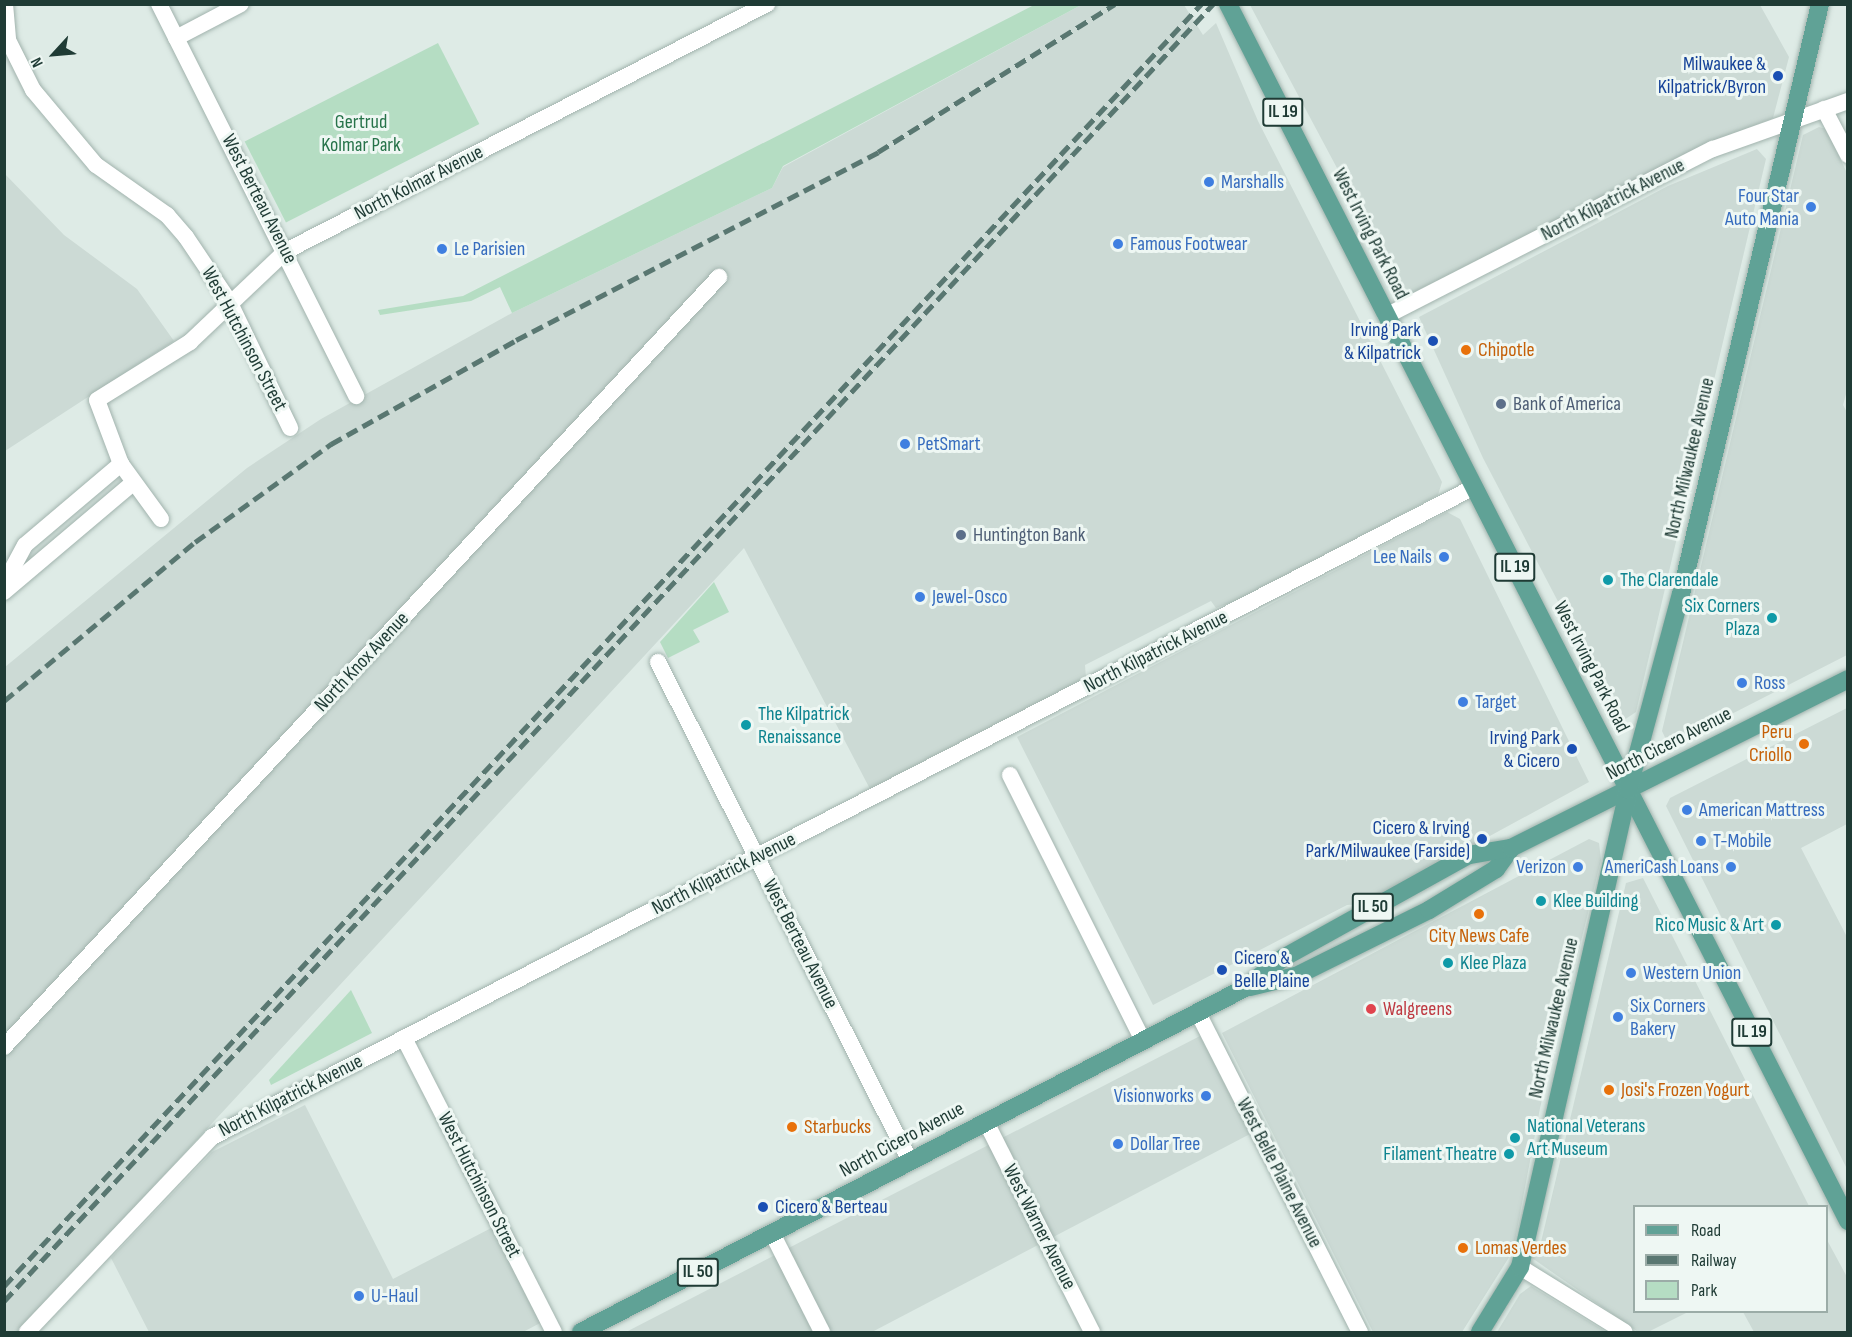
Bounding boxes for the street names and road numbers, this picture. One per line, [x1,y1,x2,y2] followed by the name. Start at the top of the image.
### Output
[1262,97,1304,127] road number: IL 19
[216,130,302,268] street label: West Berteau Avenue
[351,140,487,226] street label: North Kolmar Avenue
[1537,153,1689,247] street label: North Kilpatrick Avenue
[1327,164,1413,304] street label: West Irving Park Road
[196,263,292,415] street label: West Hutchinson Street
[1660,375,1720,541] street label: North Milwaukee Avenue
[1494,552,1536,582] road number: IL 19
[1548,597,1634,737] street label: West Irving Park Road
[1080,605,1232,699] street label: North Kilpatrick Avenue
[310,607,414,717] street label: North Knox Avenue
[1602,702,1736,786] street label: North Cicero Avenue
[648,827,800,921] street label: North Kilpatrick Avenue
[757,875,843,1013] street label: West Berteau Avenue
[1350,892,1396,922] road number: IL 50
[1524,935,1584,1101] street label: North Milwaukee Avenue
[1731,1017,1773,1047] road number: IL 19
[215,1049,367,1143] street label: North Kilpatrick Avenue
[1231,1094,1327,1252] street label: West Belle Plaine Avenue
[836,1097,968,1183] street label: North Cicero Avenue
[432,1108,526,1262] street label: West Hutchinson Street
[997,1160,1081,1294] street label: West Warner Avenue
[676,1257,720,1287] road number: IL 50

